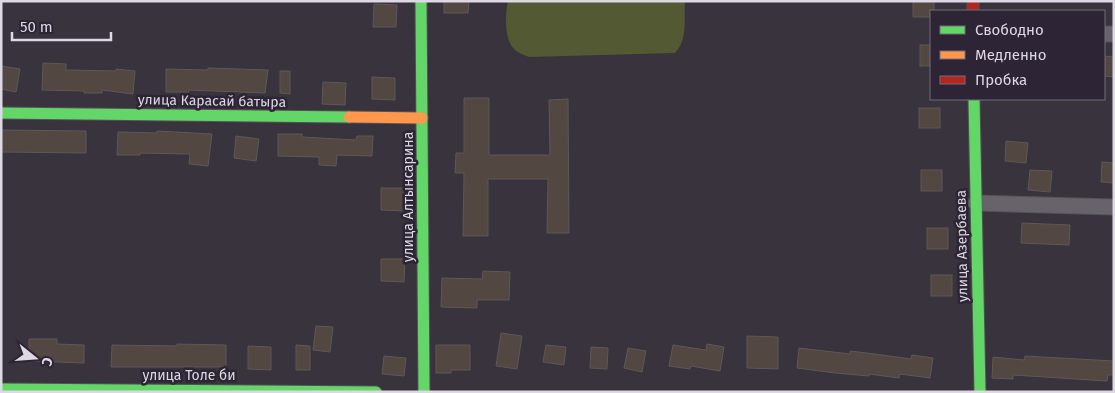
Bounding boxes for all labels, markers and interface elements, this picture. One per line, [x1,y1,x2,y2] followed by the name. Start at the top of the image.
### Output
[12,10,111,42] scale bar
[930,10,1105,100] legend
[20,18,53,36] text: 50 m
[975,21,1044,39] text: Свободно
[975,46,1047,64] text: Медленно
[975,71,1027,89] text: Пробка
[138,91,286,111] street label: улица Карасай батыра
[400,132,417,262] street label: улица Алтынсарина
[953,190,971,302] street label: улица Азербаева
[10,333,60,383] north arrow
[38,355,56,368] text: С
[142,367,236,384] street label: улица Толе би

